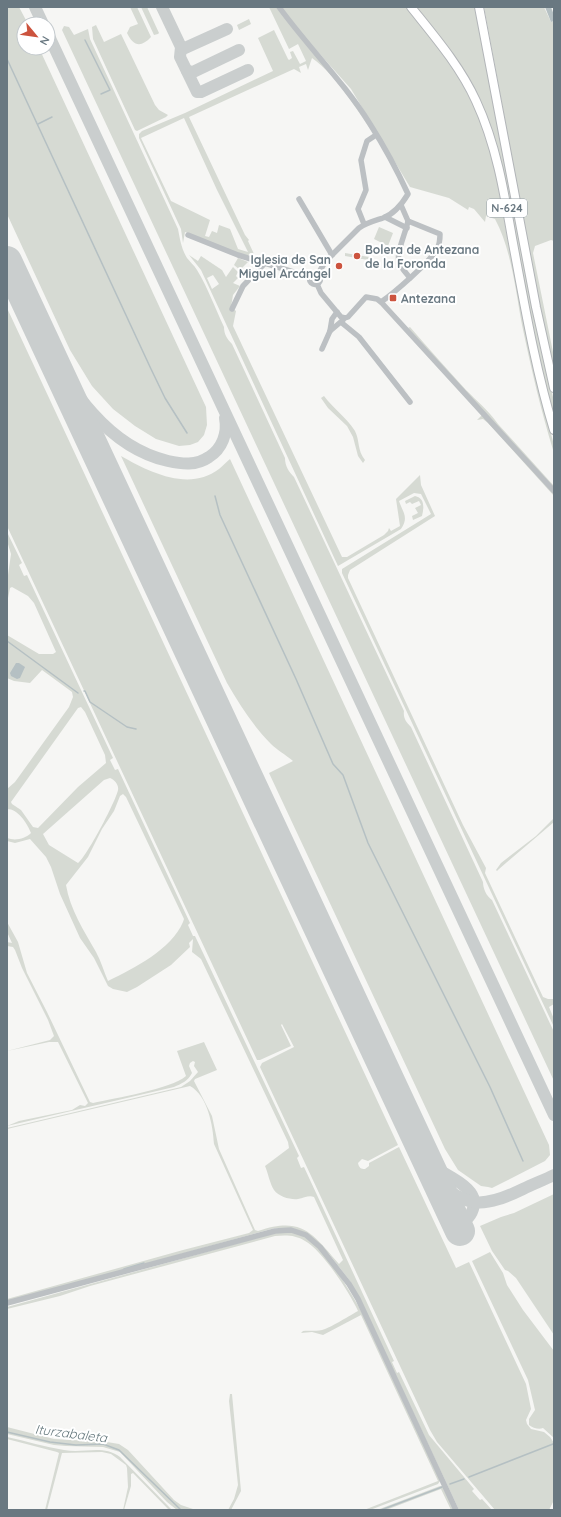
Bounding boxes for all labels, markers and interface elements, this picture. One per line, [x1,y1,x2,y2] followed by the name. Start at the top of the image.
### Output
[16,16,56,56] north arrow
[37,34,53,48] text: N
[487,199,527,217] road number: N-624
[365,242,479,271] place label: Bolera de Antezana de la Foronda
[352,251,362,261] marker: Bolera de Antezana de la Foronda
[239,252,331,281] place label: Iglesia de San Miguel Arcángel
[334,261,344,271] marker: Iglesia de San Miguel Arcángel
[401,291,456,306] place label: Antezana
[388,293,398,303] marker: Antezana
[34,1421,109,1445] water label: Iturzabaleta

